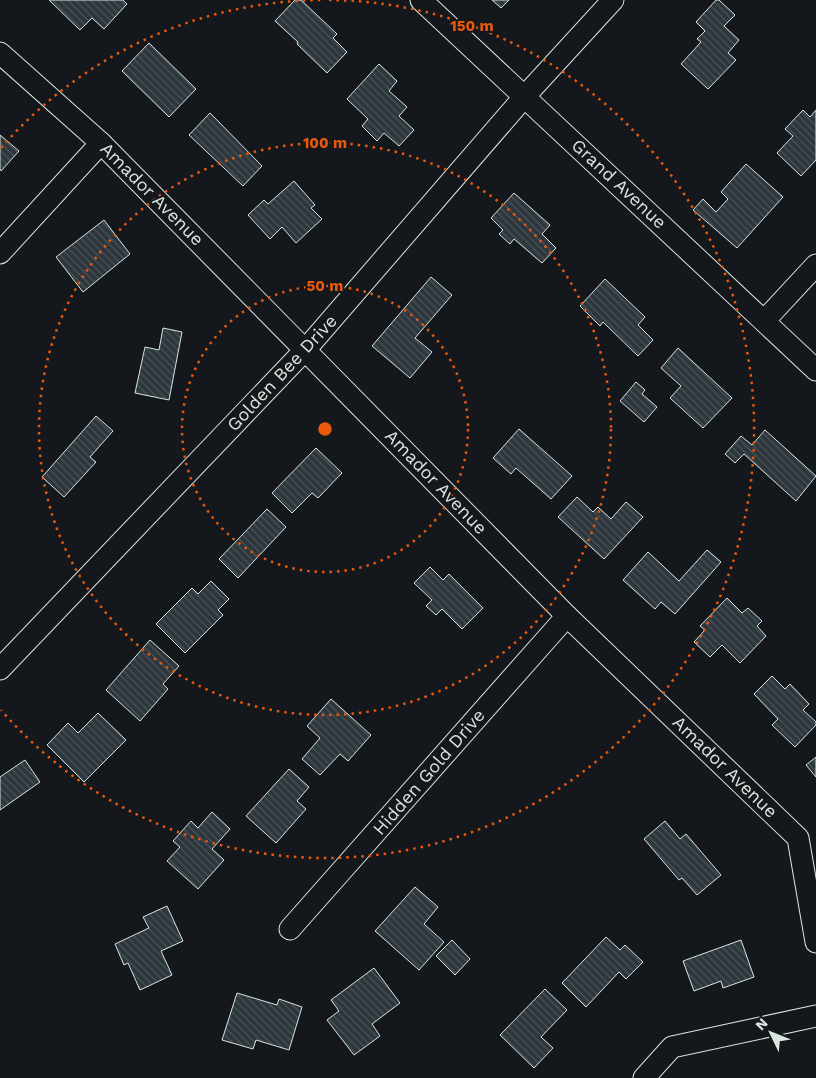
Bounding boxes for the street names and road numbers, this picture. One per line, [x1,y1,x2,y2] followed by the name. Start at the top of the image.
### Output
[568,134,671,233] street label: Grand Avenue
[96,138,208,250] street label: Amador Avenue
[222,310,341,435] street label: Golden Bee Drive
[381,425,492,538] street label: Amador Avenue
[368,704,489,839] street label: Hidden Gold Drive
[669,711,782,822] street label: Amador Avenue

